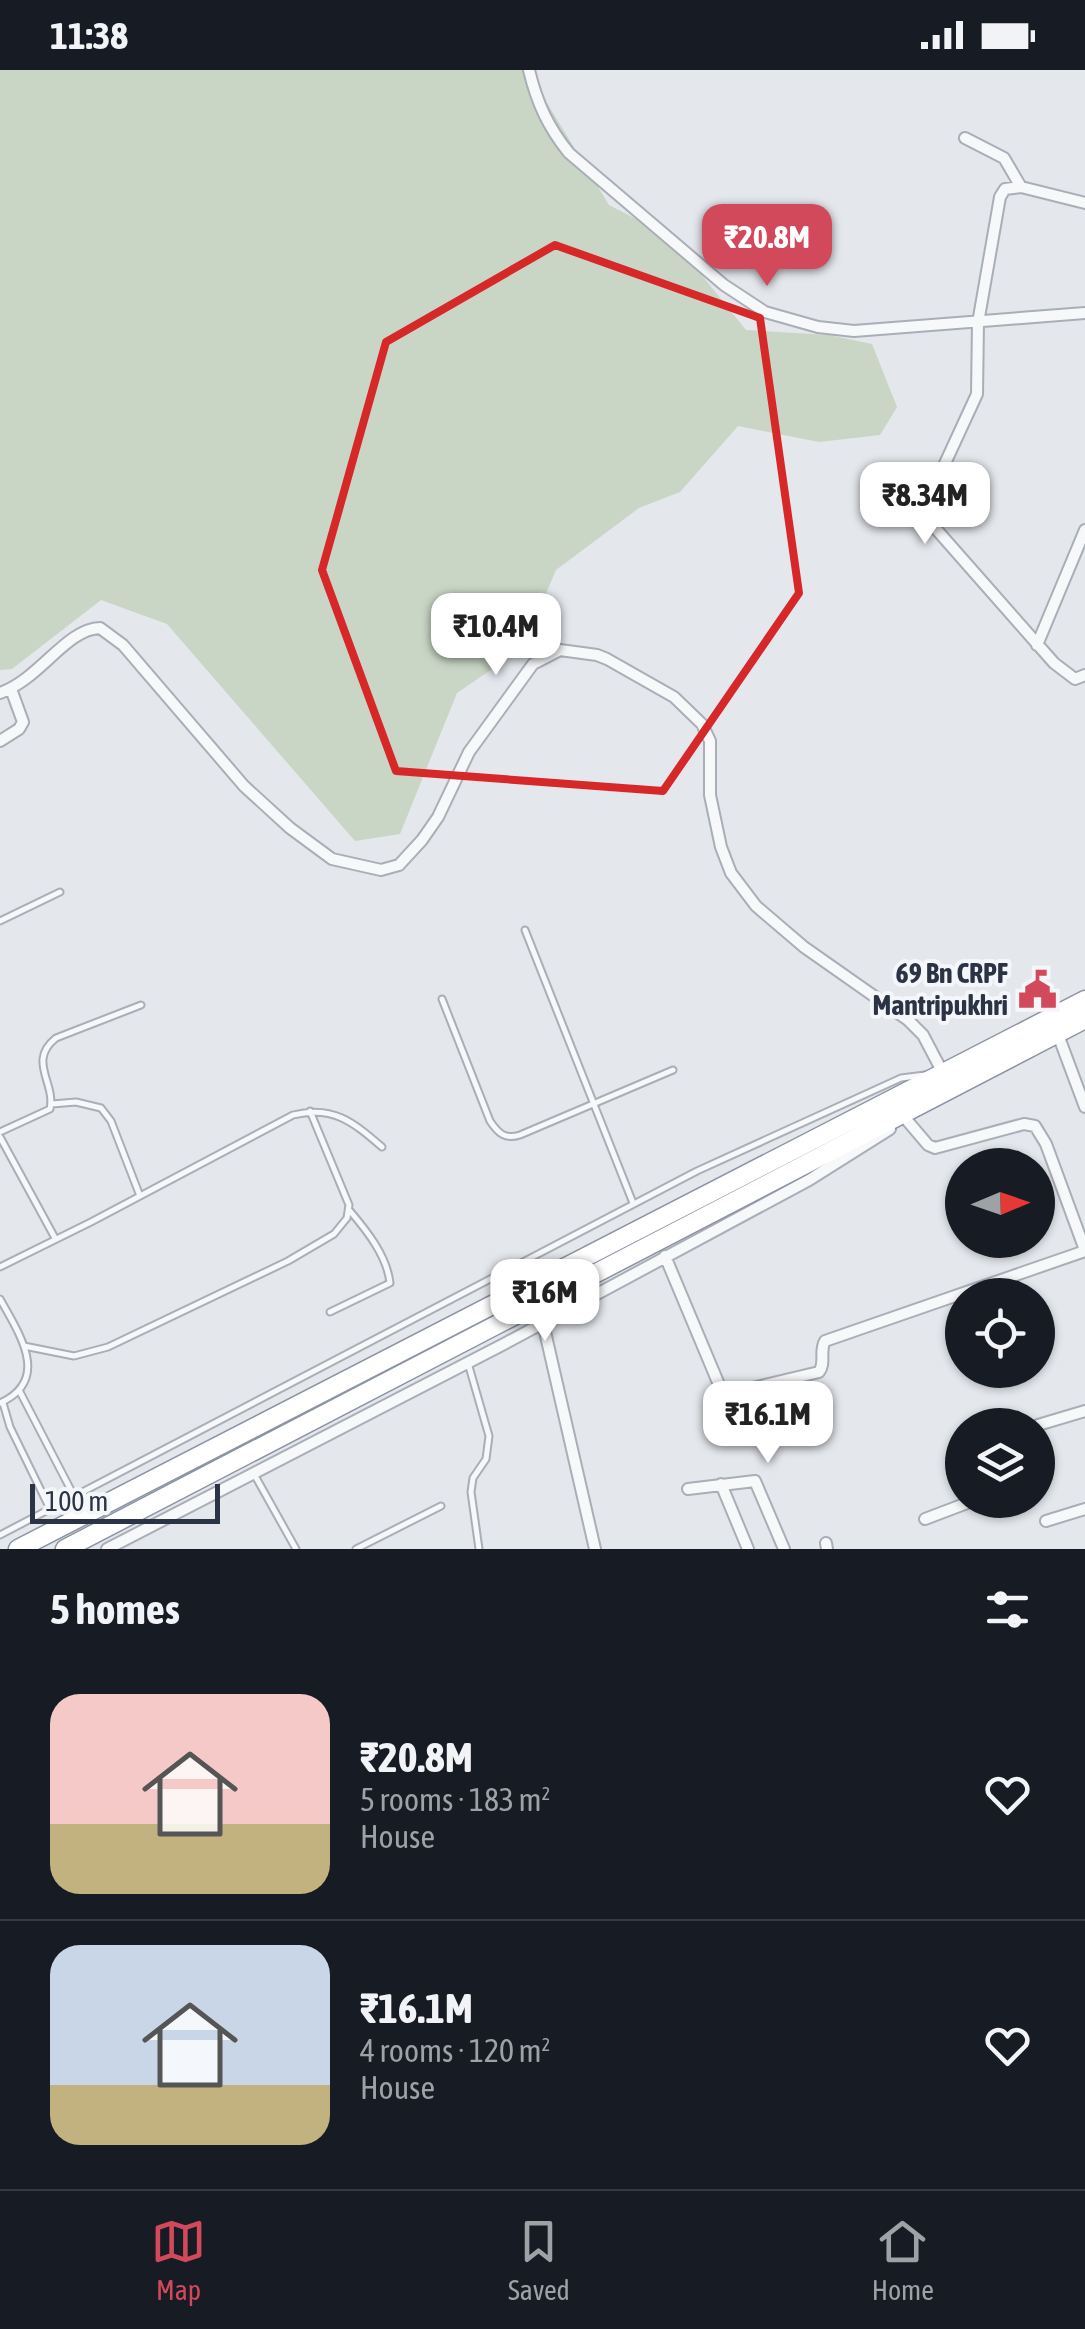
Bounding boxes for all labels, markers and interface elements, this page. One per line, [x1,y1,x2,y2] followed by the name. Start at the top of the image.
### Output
[50,14,128,57] text: 11:38
[686,204,848,289] pin: ₹20.8M
[724,218,810,255] text: ₹20.8M
[844,462,1006,547] pin: ₹8.34M
[882,476,968,513] text: ₹8.34M
[415,593,577,678] pin: ₹10.4M
[453,607,539,644] text: ₹10.4M
[872,957,1008,1021] place label: 69 Bn CRPF Mantripukhri
[1017,968,1059,1010] public building icon: 69 Bn CRPF Mantripukhri
[945,1148,1055,1258] north arrow
[945,1148,1055,1518] map controls
[486,1259,604,1344] pin: ₹16M
[512,1273,578,1310] text: ₹16M
[945,1278,1055,1388] button: locate
[687,1381,849,1466] pin: ₹16.1M
[725,1395,811,1432] text: ₹16.1M
[945,1408,1055,1518] button: layers
[30,1479,220,1524] scale bar
[45,1485,108,1517] text: 100 m
[980,1582,1035,1637] icon: filters
[50,1585,180,1633] text: 5 homes
[360,1733,473,1781] text: ₹20.8M
[130,1734,250,1854] icon: home
[980,1767,1035,1822] icon: heart
[360,1781,550,1818] text: 5 rooms · 183 m²
[360,1818,435,1855] text: House
[360,1984,473,2032] text: ₹16.1M
[130,1985,250,2105] icon: home
[980,2018,1035,2073] icon: heart
[360,2032,550,2069] text: 4 rooms · 120 m²
[360,2069,435,2106] text: House
[151,2214,206,2306] tab: Map
[508,2214,570,2306] tab: Saved
[872,2214,934,2306] tab: Home

